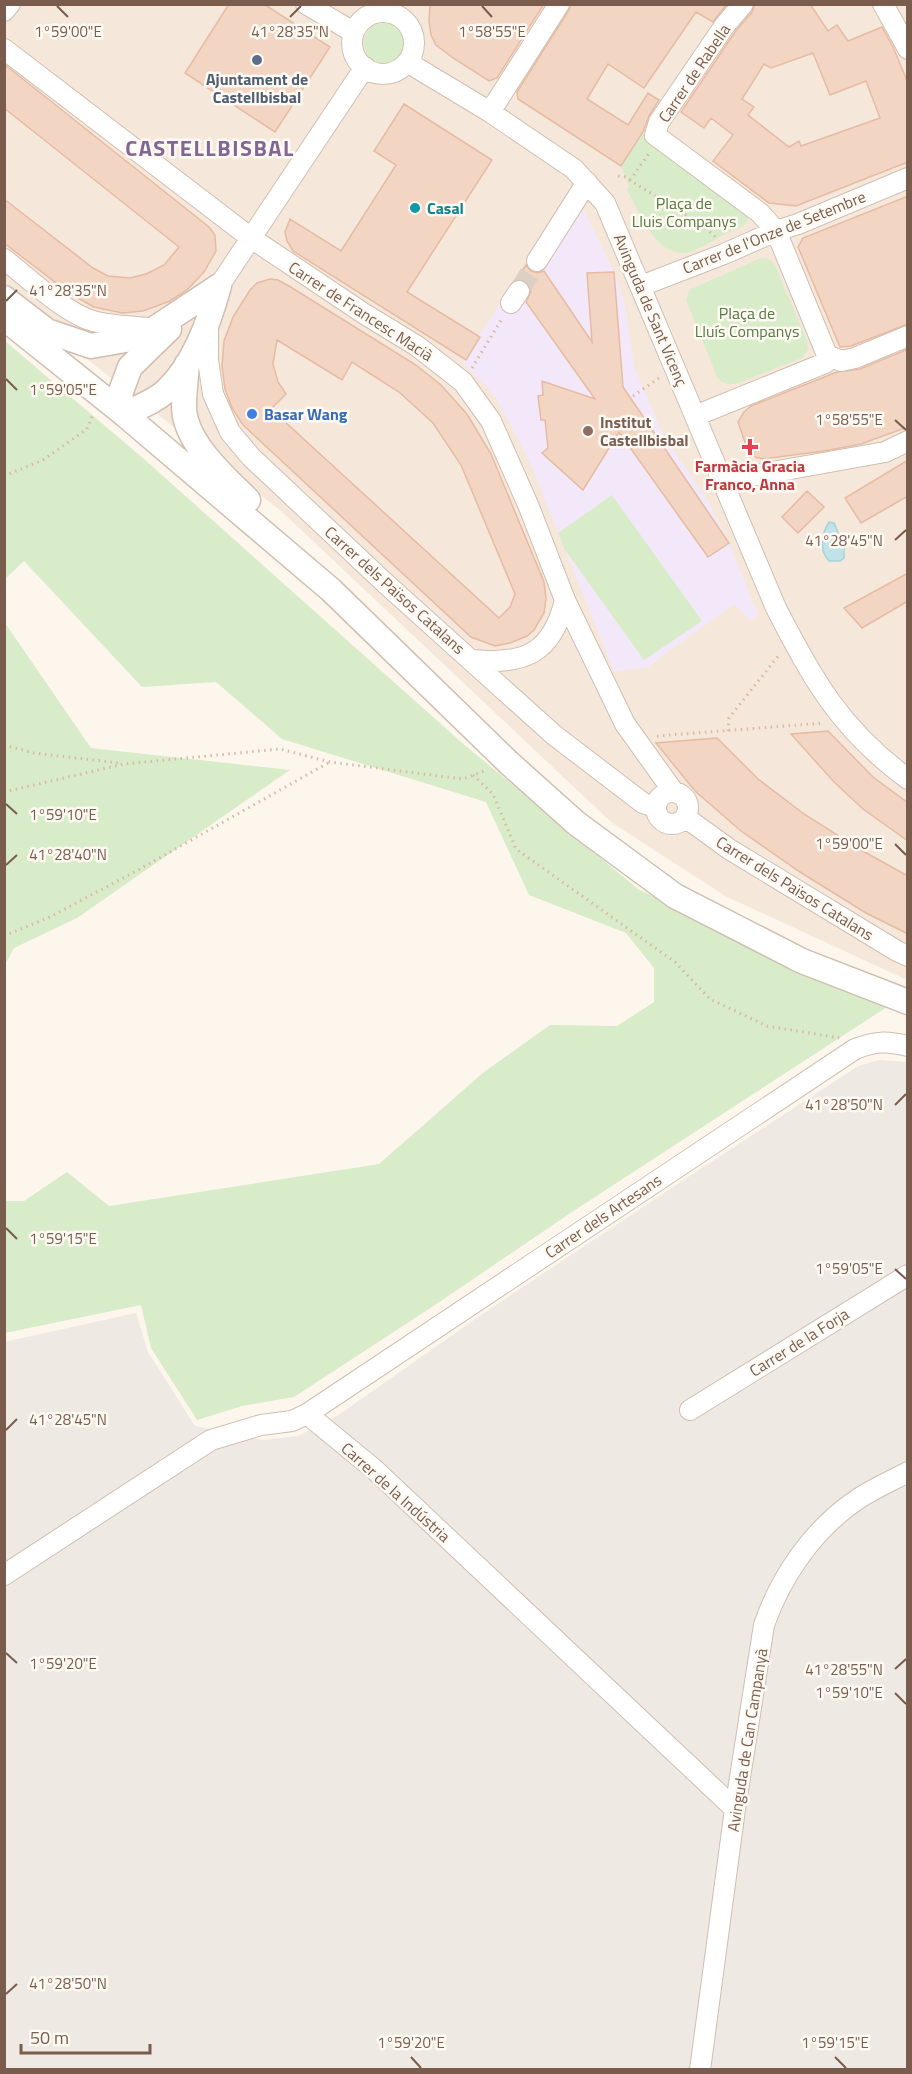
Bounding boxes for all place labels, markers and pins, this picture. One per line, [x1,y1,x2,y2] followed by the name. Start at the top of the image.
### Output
[250,53,264,67] marker: Ajuntament de Castellbisbal
[206,67,308,109] place label: Ajuntament de Castellbisbal
[427,196,464,220] place label: Casal
[408,201,422,215] marker: Casal
[264,402,348,426] place label: Basar Wang
[245,407,259,421] marker: Basar Wang
[600,410,689,452] place label: Institut Castellbisbal
[581,424,595,438] marker: Institut Castellbisbal
[743,440,757,454] marker: Farmàcia Gracia Franco, Anna
[695,454,805,496] place label: Farmàcia Gracia Franco, Anna

